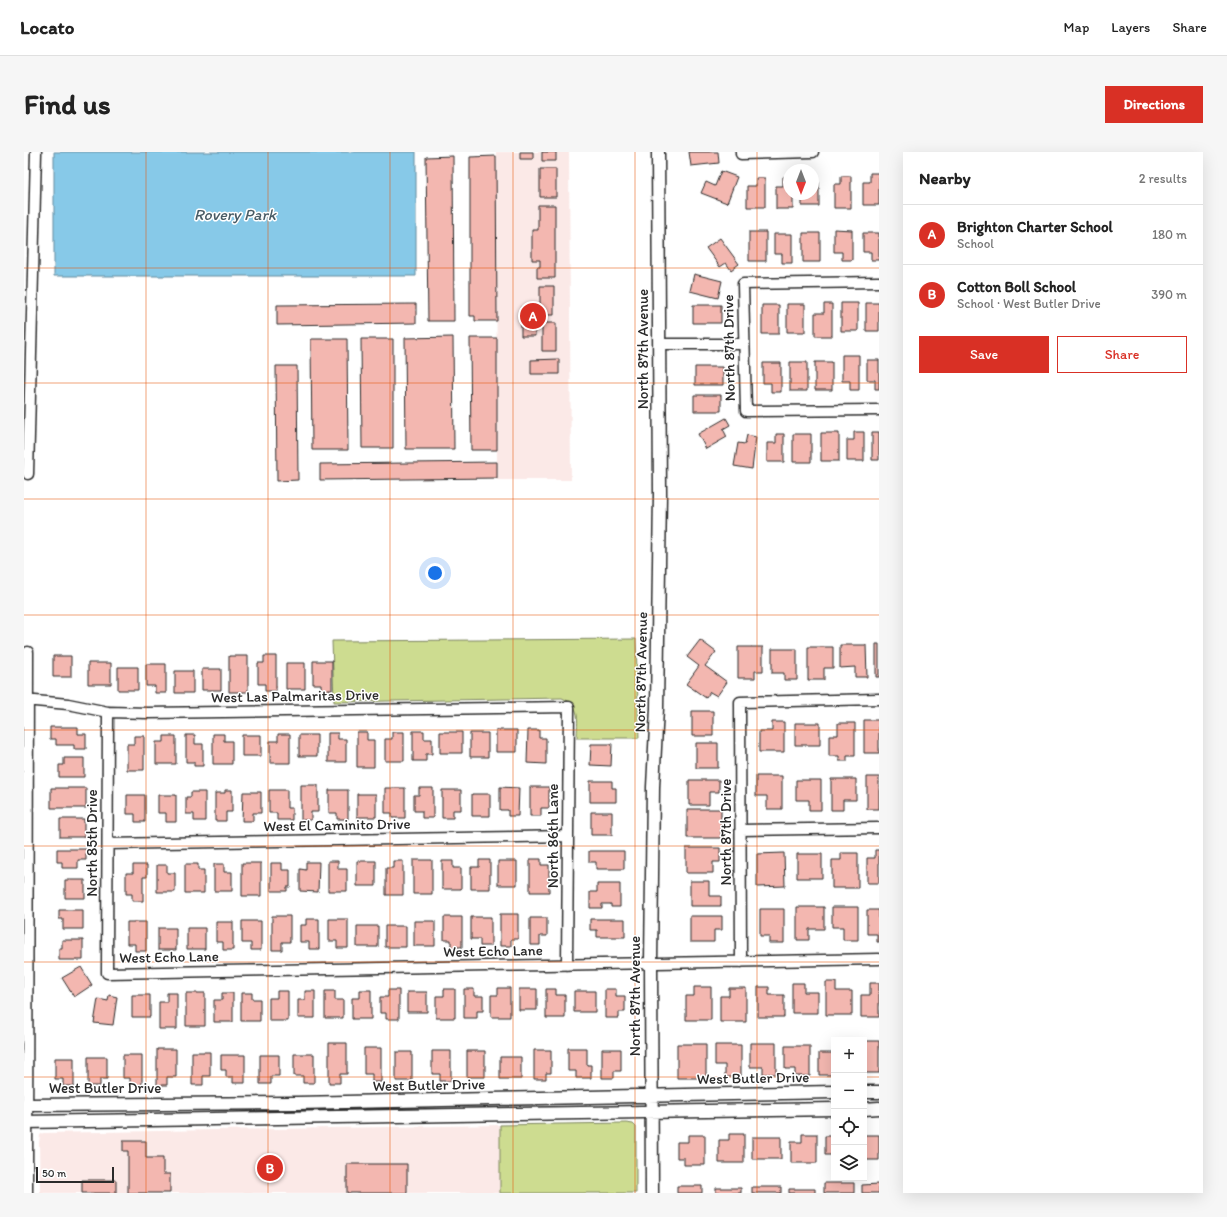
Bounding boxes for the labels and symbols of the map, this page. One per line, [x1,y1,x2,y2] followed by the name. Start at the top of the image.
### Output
[783,164,819,200] north arrow
[194,205,277,224] water label: Rovery Park
[634,289,652,409] street label: North 87th Avenue
[719,294,739,402] street label: North 87th Drive
[520,301,546,331] pin: A
[425,563,445,583] your location
[631,612,651,732] street label: North 87th Avenue
[211,686,379,706] street label: West Las Palmaritas Drive
[717,779,735,885] street label: North 87th Drive
[544,784,562,888] street label: North 86th Lane
[83,789,101,897] street label: North 85th Drive
[263,815,411,835] street label: West El Caminito Drive
[626,936,644,1056] street label: North 87th Avenue
[443,941,543,961] street label: West Echo Lane
[119,947,219,967] street label: West Echo Lane
[696,1068,810,1088] street label: West Butler Drive
[372,1075,486,1095] street label: West Butler Drive
[49,1079,161,1097] street label: West Butler Drive
[257,1153,283,1183] pin: B
[36,1165,114,1184] scale bar

